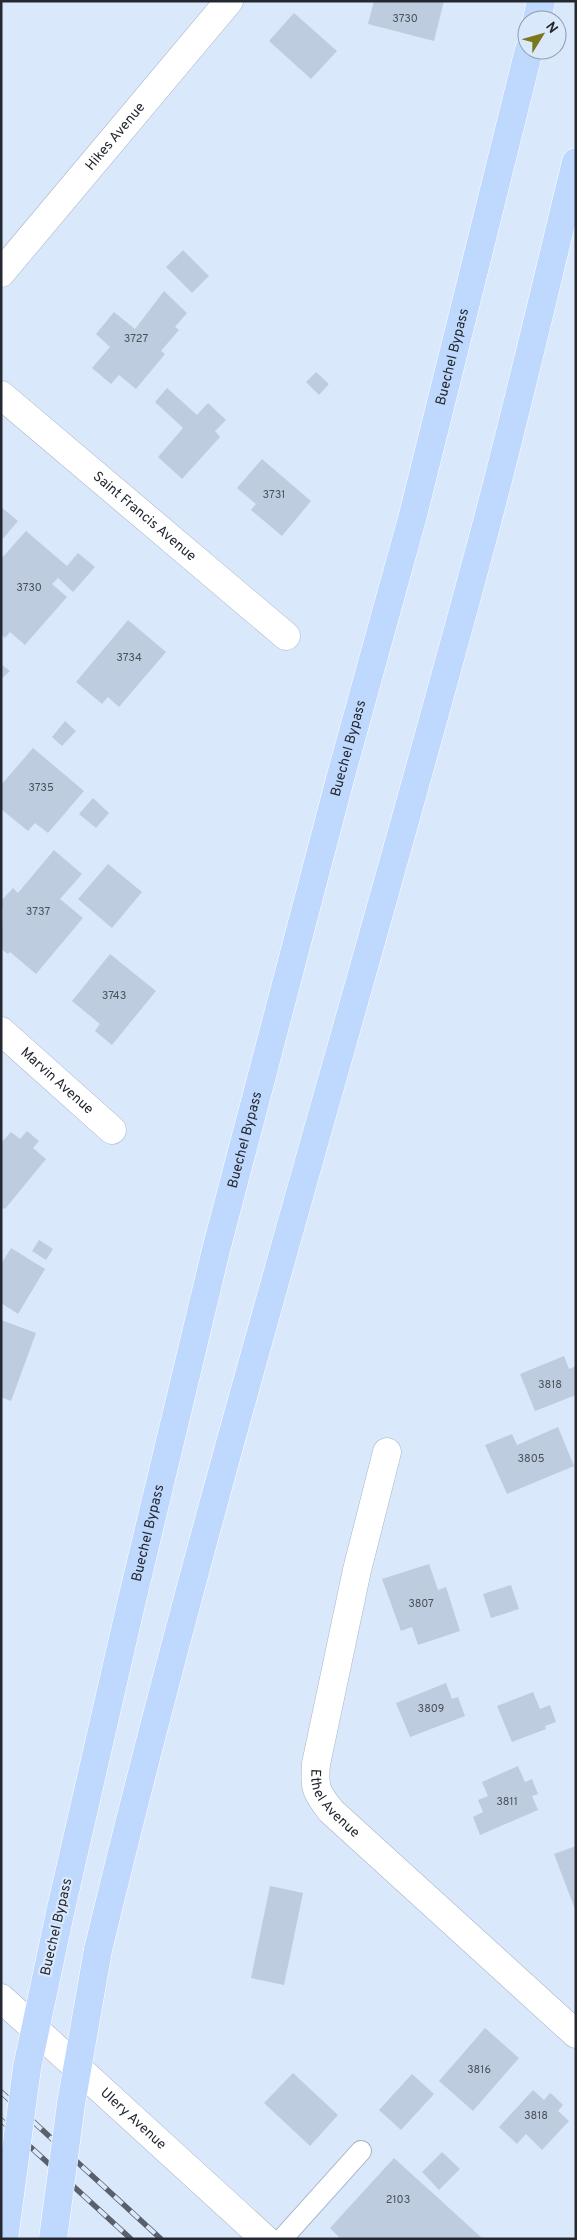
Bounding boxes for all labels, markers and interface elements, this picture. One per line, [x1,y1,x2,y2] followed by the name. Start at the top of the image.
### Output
[517,10,567,60] north arrow
[392,12,418,26] house number: 3730
[541,19,561,37] text: N
[82,99,149,174] street label: Hikes Avenue
[432,307,473,407] street label: Buechel Bypass
[124,332,148,346] house number: 3727
[89,468,200,565] street label: Saint Francis Avenue
[263,488,285,502] house number: 3731
[16,581,42,595] house number: 3730
[116,651,142,665] house number: 3734
[327,698,370,798] street label: Buechel Bypass
[28,781,54,795] house number: 3735
[26,905,50,919] house number: 3737
[102,989,126,1003] house number: 3743
[17,1044,97,1118] street label: Marvin Avenue
[224,1090,266,1190] street label: Buechel Bypass
[538,1378,562,1392] house number: 3818
[517,1452,545,1466] house number: 3805
[128,1483,168,1583] street label: Buechel Bypass
[408,1597,434,1611] house number: 3807
[418,1702,444,1716] house number: 3809
[307,1769,363,1841] street label: Ethel Avenue
[496,1795,518,1809] house number: 3811
[38,1877,76,1977] street label: Buechel Bypass
[467,2063,491,2077] house number: 3816
[97,2084,170,2153] street label: Ulery Avenue
[524,2109,548,2123] house number: 3818
[386,2193,410,2207] house number: 2103

